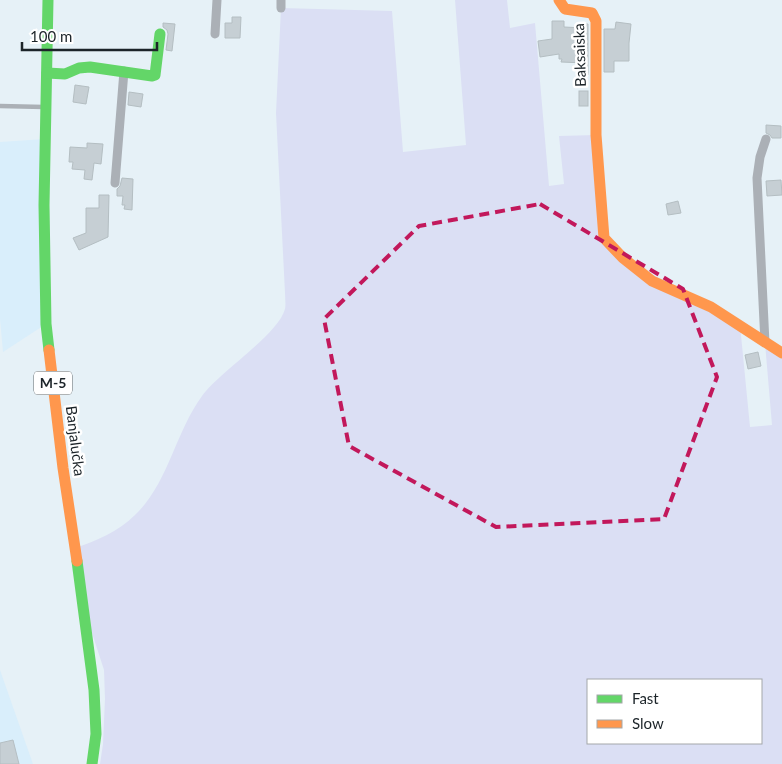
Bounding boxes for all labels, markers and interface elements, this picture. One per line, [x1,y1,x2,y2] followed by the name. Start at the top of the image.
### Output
[22,20,158,52] scale bar
[569,23,589,87] street label: Baksaiska
[30,27,72,45] text: 100 m
[34,372,72,394] road number: M-5
[63,405,89,477] street label: Banjalučka
[587,679,762,744] legend
[632,689,659,707] text: Fast
[632,714,664,732] text: Slow

